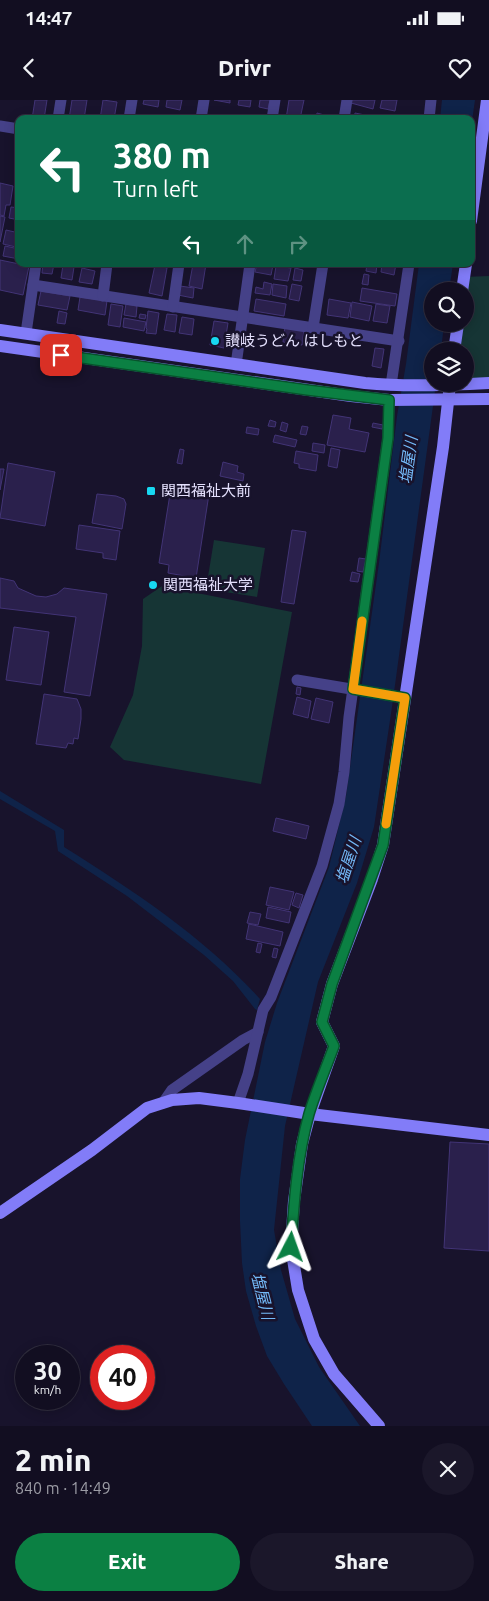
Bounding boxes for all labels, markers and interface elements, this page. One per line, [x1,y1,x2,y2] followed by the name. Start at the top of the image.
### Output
[25,7,73,29] text: 14:47
[15,54,43,82] icon: back
[446,54,474,82] icon: heart
[218,55,271,80] text: Drivr
[30,135,95,200] icon: left
[113,135,211,175] text: 380 m
[113,176,198,201] text: Turn left
[178,230,206,258] icon: left
[231,230,259,258] icon: ahead
[284,230,312,258] icon: right
[424,282,474,392] map controls
[424,282,474,332] button: search
[225,332,363,349] place label: 讃岐うどん はしもと
[40,334,82,376] pin
[209,335,221,347] marker: 讃岐うどん はしもと
[47,341,75,369] icon: arrive
[424,342,474,392] button: layers
[396,433,421,485] water label: 塩屋川
[161,482,251,499] place label: 関西福祉大前
[145,485,157,497] marker: 関西福祉大前
[163,576,253,593] place label: 関西福祉大学
[147,579,159,591] marker: 関西福祉大学
[332,832,365,886] water label: 塩屋川
[264,1220,316,1272] position arrow
[248,1271,278,1323] water label: 塩屋川
[90,1345,155,1410] speed limit sign: 40
[33,1357,62,1385] text: 30
[34,1383,61,1396] text: km/h
[15,1443,91,1477] text: 2 min
[422,1443,474,1495] button: close
[15,1479,111,1497] text: 840 m · 14:49
[15,1533,240,1591] button: Exit
[250,1533,474,1591] button: Share

